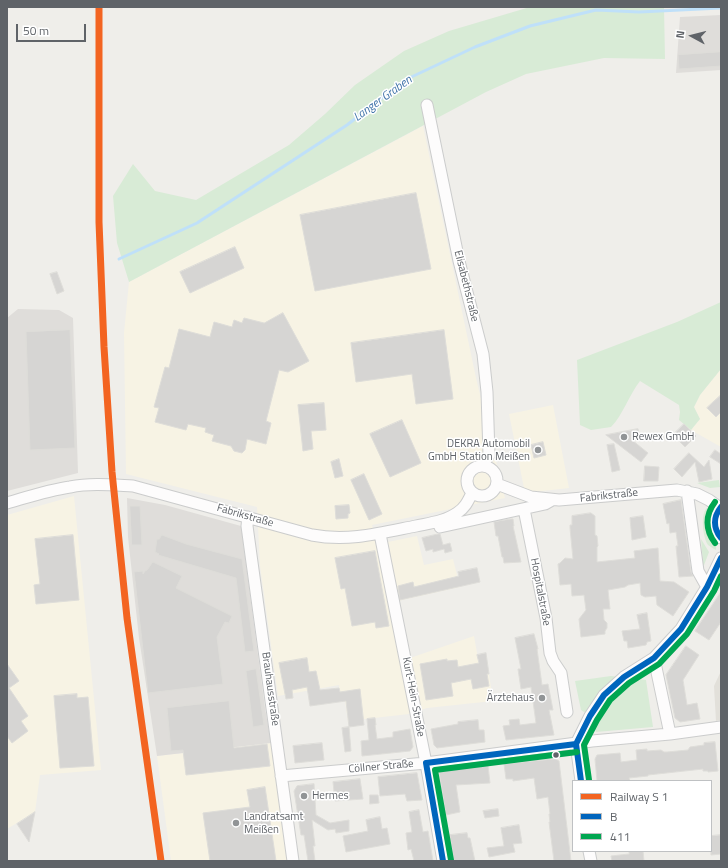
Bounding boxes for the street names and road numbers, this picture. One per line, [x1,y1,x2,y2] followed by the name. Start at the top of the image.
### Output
[451,249,481,323] street label: Elisabethstraße
[579,486,639,506] street label: Fabrikstraße
[215,502,275,530] street label: Fabrikstraße
[527,557,553,627] street label: Hospitalstraße
[258,651,282,727] street label: Brauhausstraße
[399,656,427,738] street label: Kurt-Hein-Straße
[348,758,414,776] street label: Cöllner Straße

